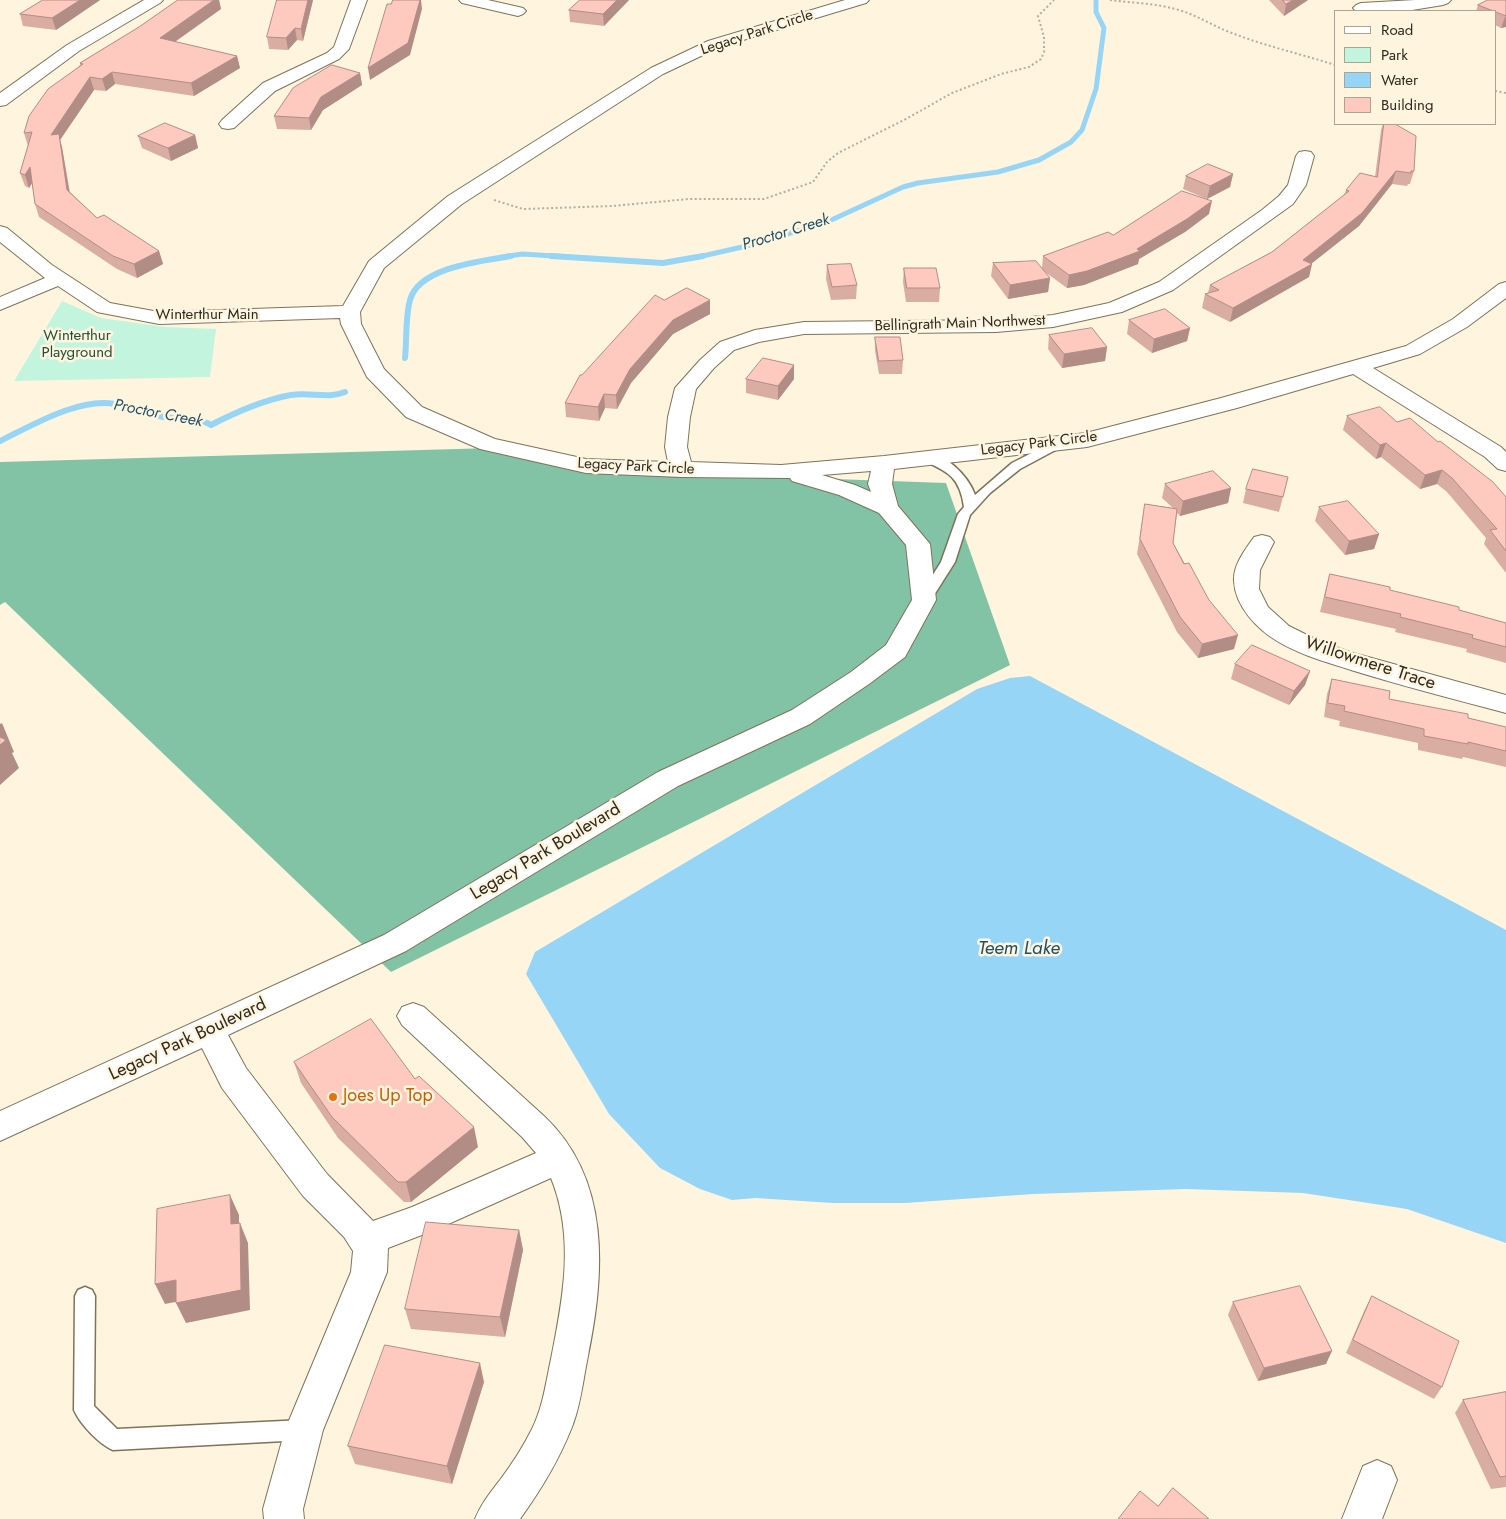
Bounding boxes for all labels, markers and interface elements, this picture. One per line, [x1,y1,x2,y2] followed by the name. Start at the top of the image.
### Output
[698,6,816,60] street label: Legacy Park Circle
[1334,10,1496,125] legend
[1381,19,1413,41] text: Road
[1381,44,1408,66] text: Park
[1381,69,1418,91] text: Water
[1381,94,1433,116] text: Building
[740,211,832,255] water label: Proctor Creek
[155,306,259,324] street label: Winterthur Main
[874,312,1046,336] street label: Bellingrath Main Northwest
[41,327,113,362] park label: Winterthur Playground
[112,396,204,432] water label: Proctor Creek
[980,428,1098,460] street label: Legacy Park Circle
[577,455,695,479] street label: Legacy Park Circle
[1302,633,1438,695] street label: Willowmere Trace
[467,799,625,905] street label: Legacy Park Boulevard
[978,938,1060,960] water label: Teem Lake
[106,994,270,1086] street label: Legacy Park Boulevard
[343,1086,433,1108] place label: Joes Up Top
[327,1091,339,1103] marker: Joes Up Top

